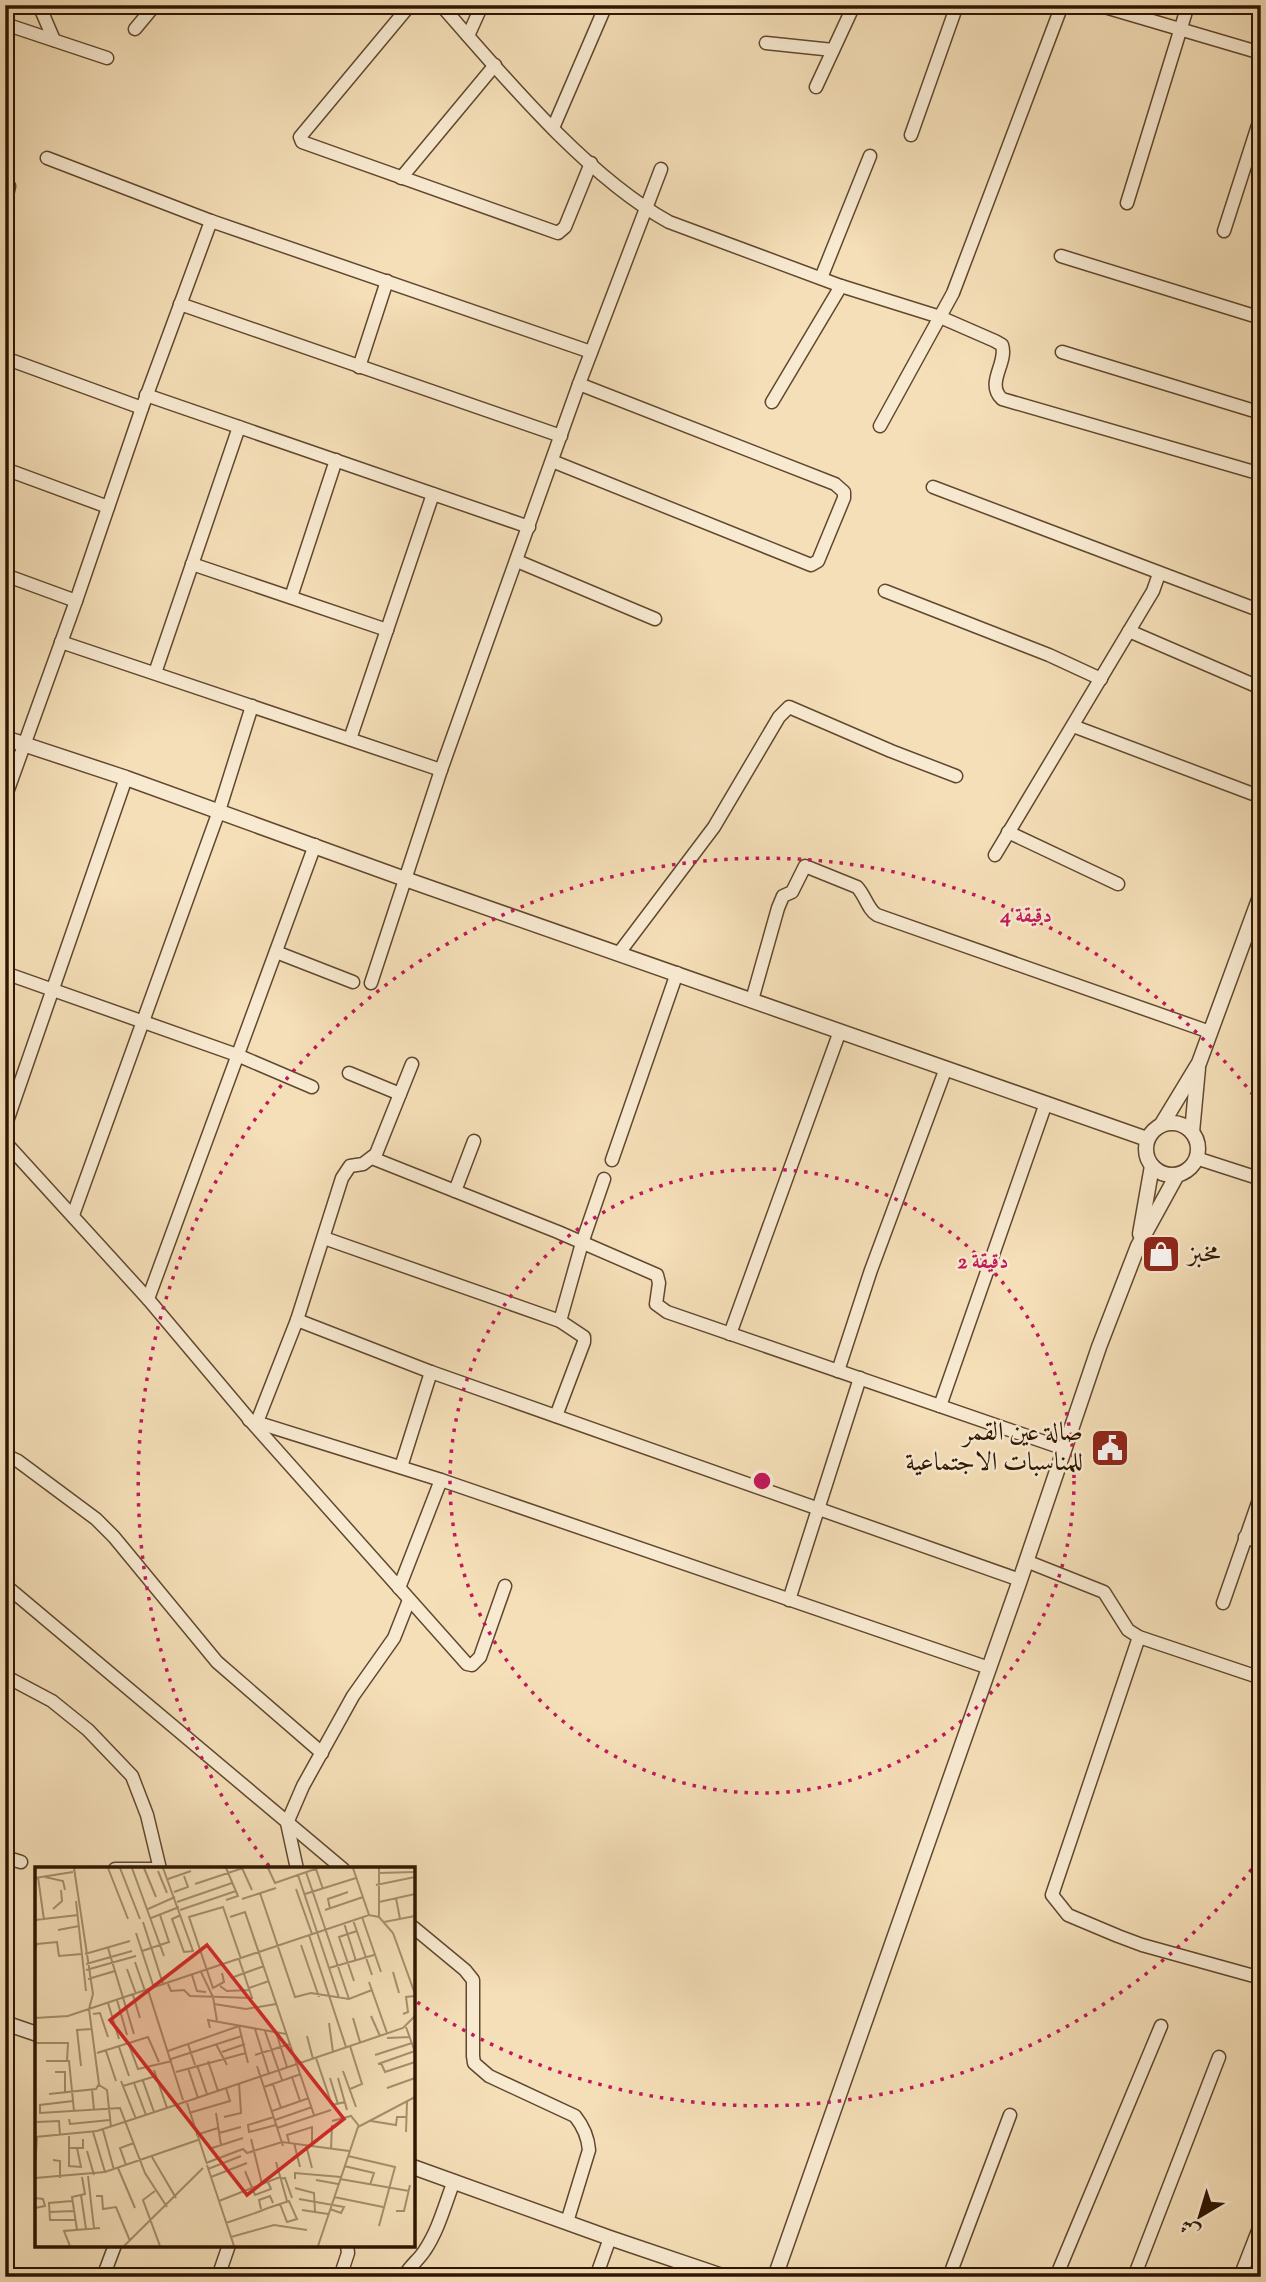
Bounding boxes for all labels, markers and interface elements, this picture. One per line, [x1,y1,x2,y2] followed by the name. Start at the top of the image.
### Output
[999,902,1052,932] text: 4 دقيقة
[1140,1233,1182,1275] shop icon: مخبز
[1185,1236,1221,1273] place label: مخبز
[958,1248,1008,1278] text: 2 دقيقة
[905,1415,1083,1482] place label: صالة عين القمر للمناسبات الاجتماعية
[1089,1427,1131,1469] public building icon: صالة عين القمر للمناسبات الاجتماعية
[750,1469,774,1493] centre of rings
[35,1867,415,2247] inset map
[1164,2180,1234,2250] north arrow
[1175,2211,1207,2244] text: ش

